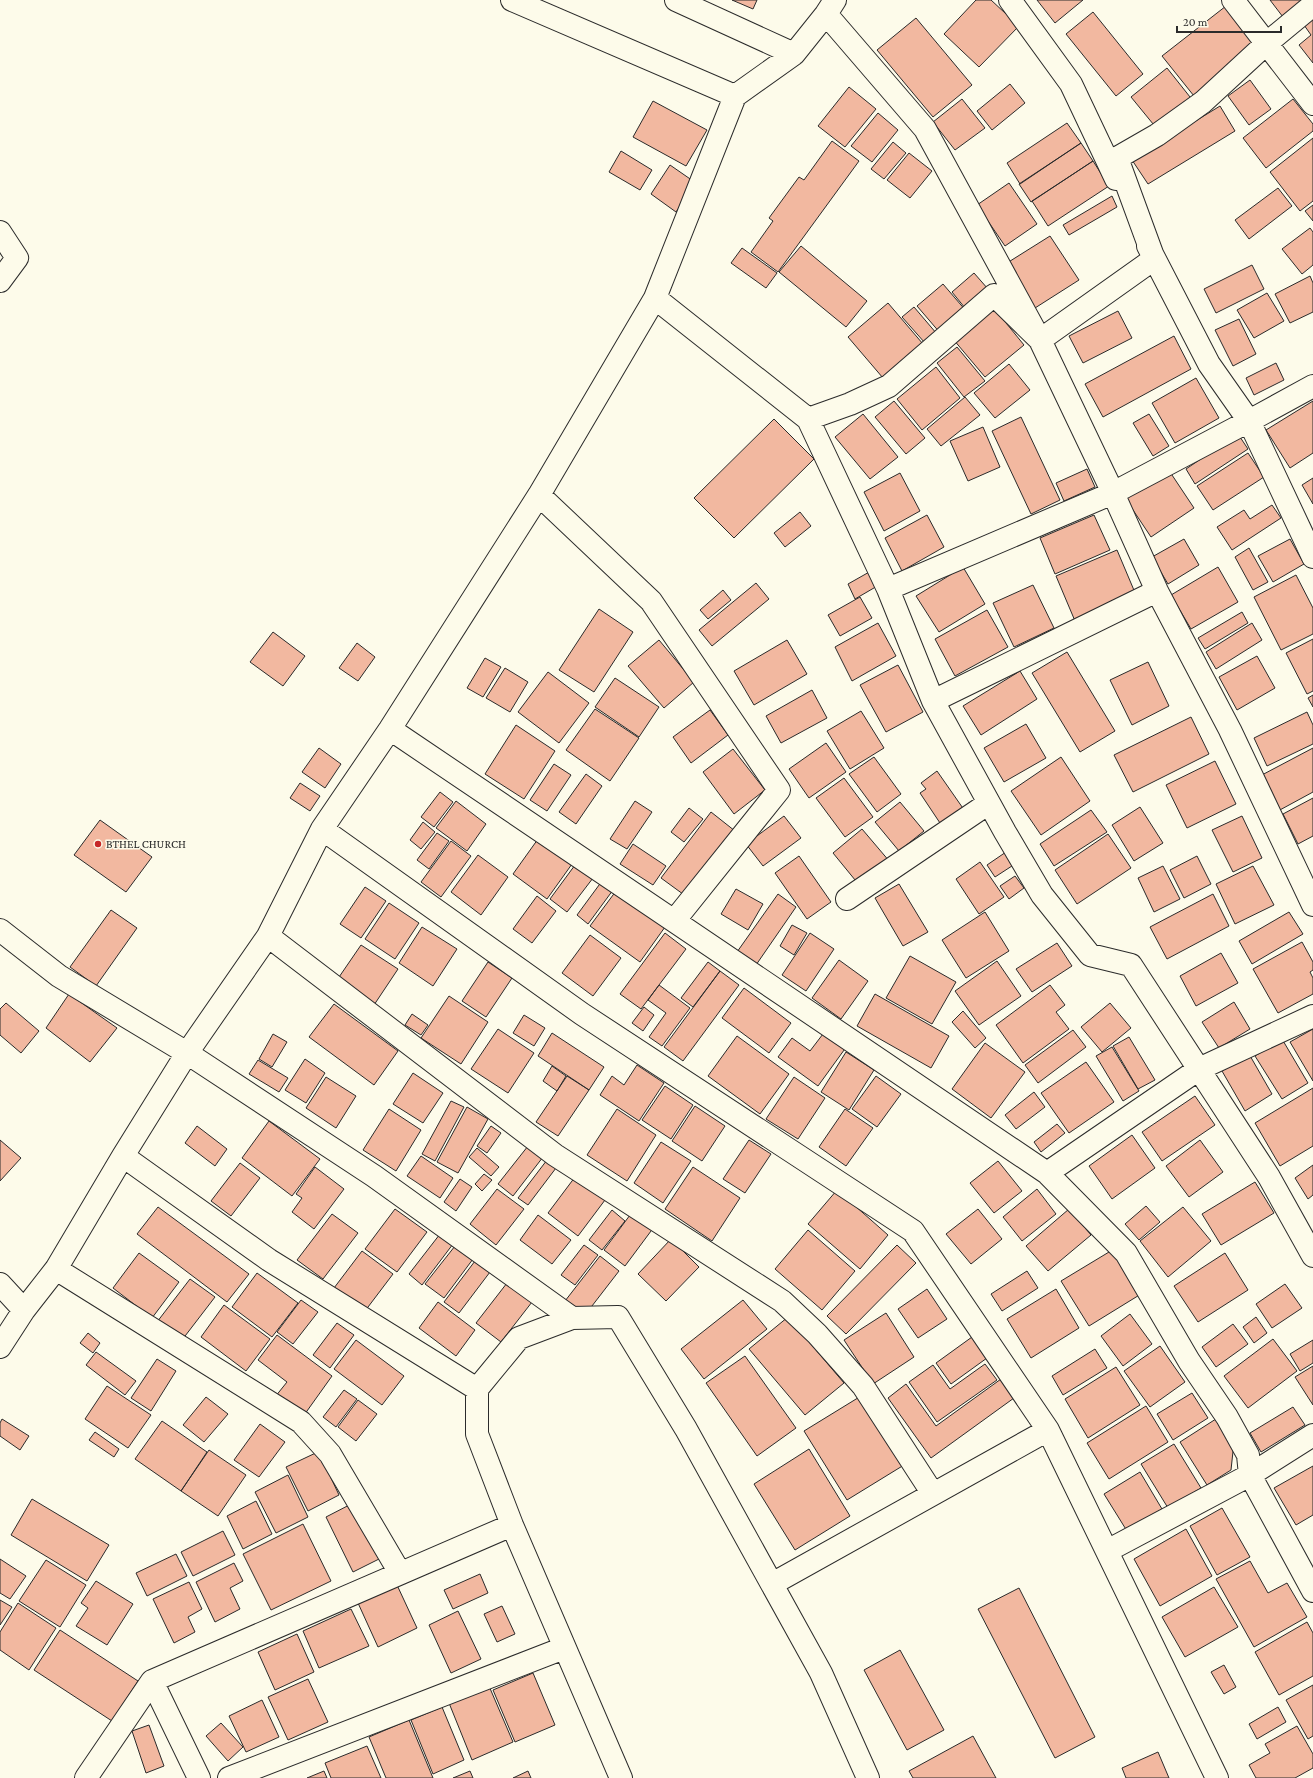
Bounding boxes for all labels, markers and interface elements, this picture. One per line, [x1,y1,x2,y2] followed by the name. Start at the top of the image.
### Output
[1177,8,1281,34] scale bar
[1183,15,1208,29] text: 20 m
[106,837,186,851] place label: BTHEL CHURCH
[93,839,103,849] marker: BTHEL CHURCH

